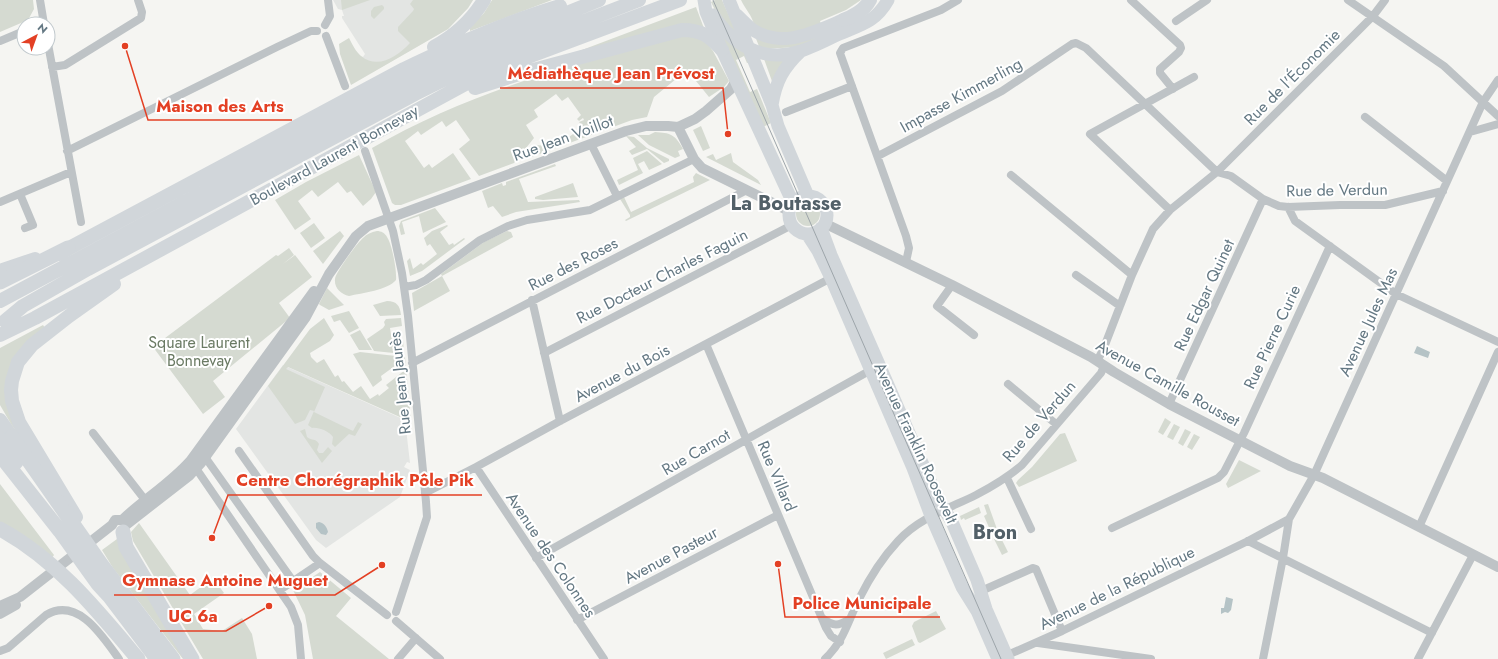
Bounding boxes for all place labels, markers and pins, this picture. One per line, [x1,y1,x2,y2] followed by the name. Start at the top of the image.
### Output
[500,59,723,88] callout: Médiathèque Jean Prévost
[148,91,292,120] callout: Maison des Arts
[228,466,482,495] callout: Centre Chorégraphik Pôle Pik
[114,566,335,595] callout: Gymnase Antoine Muguet
[785,588,940,617] callout: Police Municipale
[160,602,226,631] callout: UC 6a

